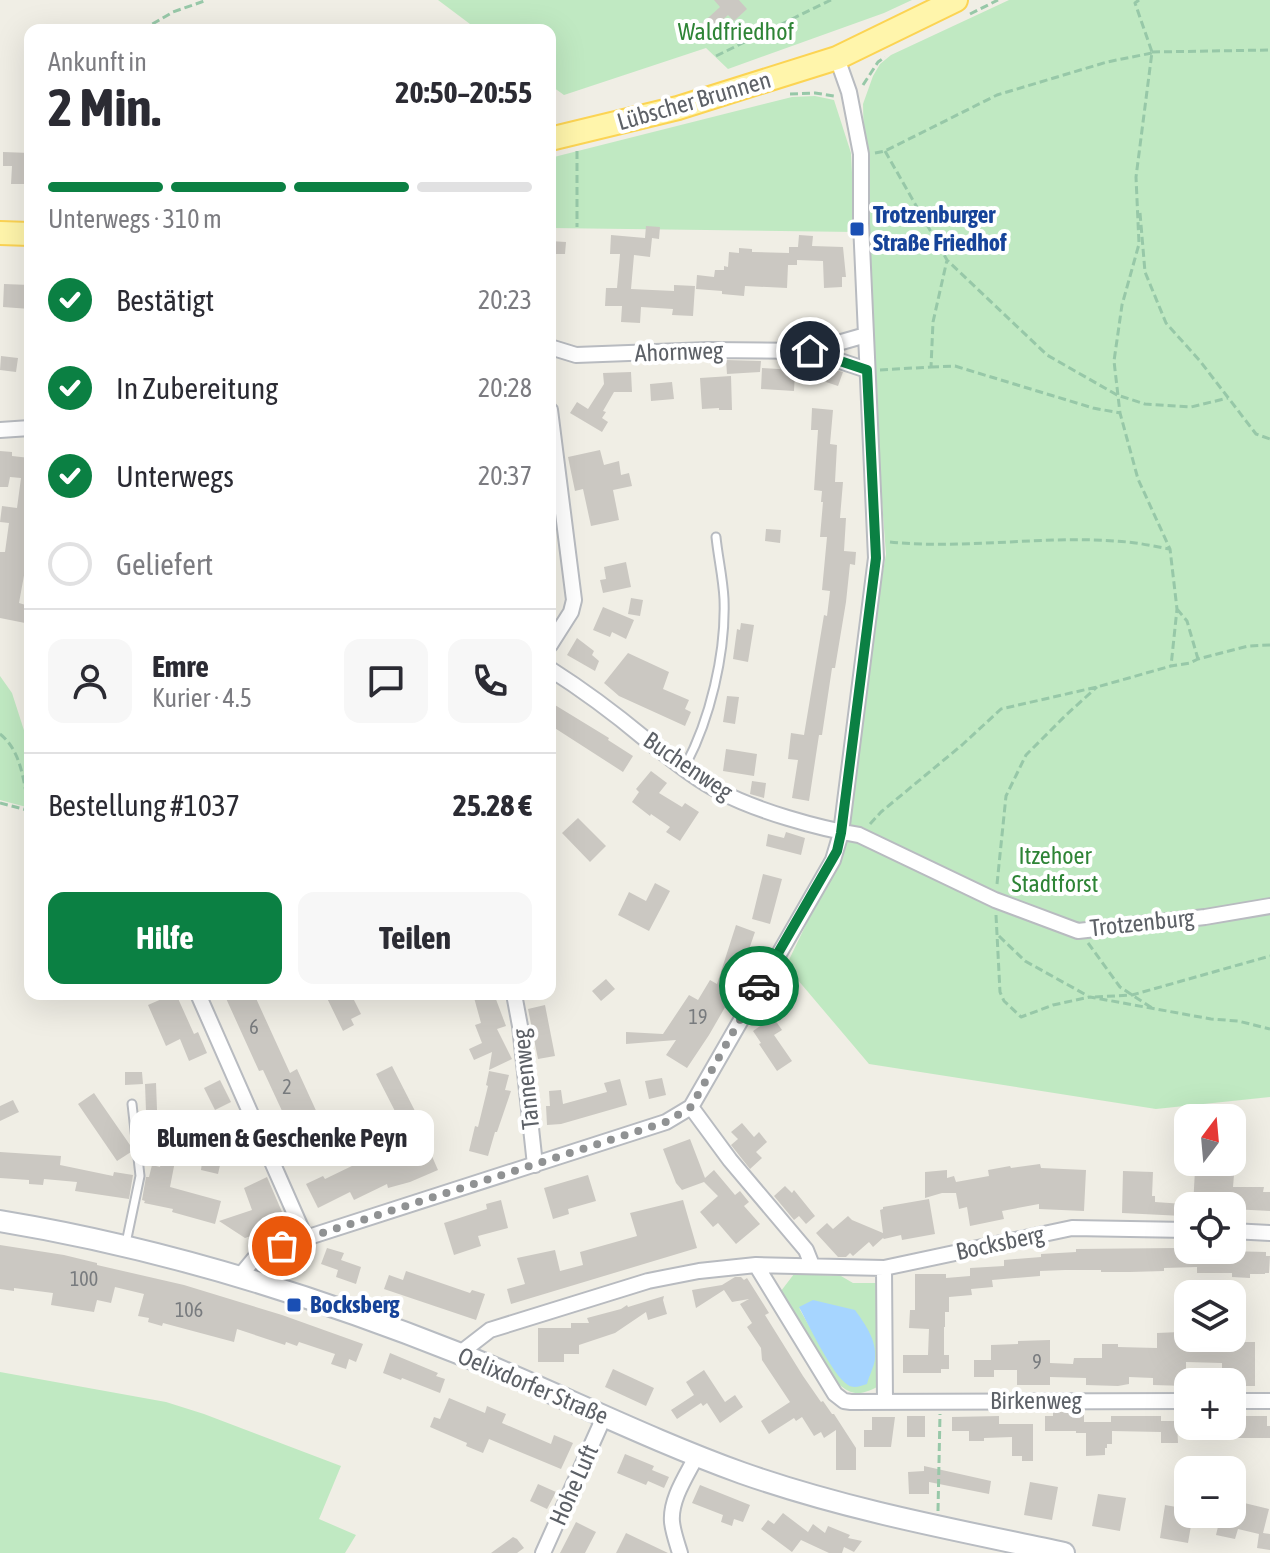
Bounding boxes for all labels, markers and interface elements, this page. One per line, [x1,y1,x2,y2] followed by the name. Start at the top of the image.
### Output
[678,18,794,45] park label: Waldfriedhof
[48,47,147,77] text: Ankunft in
[614,66,774,135] street label: Lübscher Brunnen
[395,75,532,109] text: 20:50–20:55
[48,77,161,137] text: 2 Min.
[873,201,1007,256] place label: Trotzenburger Straße Friedhof
[48,204,222,234] text: Unterwegs · 310 m
[848,220,866,238] marker: Trotzenburger Straße Friedhof
[48,278,92,322] icon: check
[116,283,214,317] text: Bestätigt
[478,285,532,315] text: 20:23
[776,317,844,385] pin
[788,329,832,373] icon: home
[634,336,724,367] street label: Ahornweg
[48,366,92,410] icon: check
[116,371,278,405] text: In Zubereitung
[478,373,532,403] text: 20:28
[48,454,92,498] icon: check
[116,459,234,493] text: Unterwegs
[478,461,532,491] text: 20:37
[116,547,213,581] text: Geliefert
[48,639,132,723] button: person
[344,639,428,723] button: chat
[448,639,532,723] button: phone
[152,649,209,683] text: Emre
[152,683,252,713] text: Kurier · 4.5
[639,726,738,805] street label: Buchenweg
[48,788,240,822] text: Bestellung #1037
[453,788,532,822] text: 25.28 €
[1012,842,1098,897] park label: Itzehoer Stadtforst
[48,892,282,984] button: Hilfe
[298,892,532,984] button: Teilen
[1088,904,1196,941] street label: Trotzenburg
[719,946,799,1026] courier
[737,964,781,1008] icon: car
[689,1005,707,1028] house number: 19
[249,1015,259,1038] house number: 6
[507,1027,544,1131] street label: Tannenweg
[282,1075,292,1098] house number: 2
[1174,1104,1246,1176] north arrow
[1174,1104,1246,1528] map controls
[130,1110,434,1166] callout: Blumen & Geschenke Peyn
[157,1123,407,1153] text: Blumen & Geschenke Peyn
[1174,1192,1246,1264] button: locate
[248,1212,316,1280] pin
[953,1220,1047,1265] street label: Bocksberg
[260,1224,304,1268] icon: bag
[70,1267,98,1290] house number: 100
[1174,1280,1246,1352] button: layers
[310,1291,400,1318] place label: Bocksberg
[285,1296,303,1314] marker: Bocksberg
[175,1298,203,1321] house number: 106
[454,1342,612,1429] street label: Oelixdorfer Straße
[1032,1350,1042,1373] house number: 9
[1174,1368,1246,1440] button: +
[990,1387,1083,1414] street label: Birkenweg
[544,1440,603,1529] street label: Hohe Luft
[1174,1456,1246,1528] button: −

